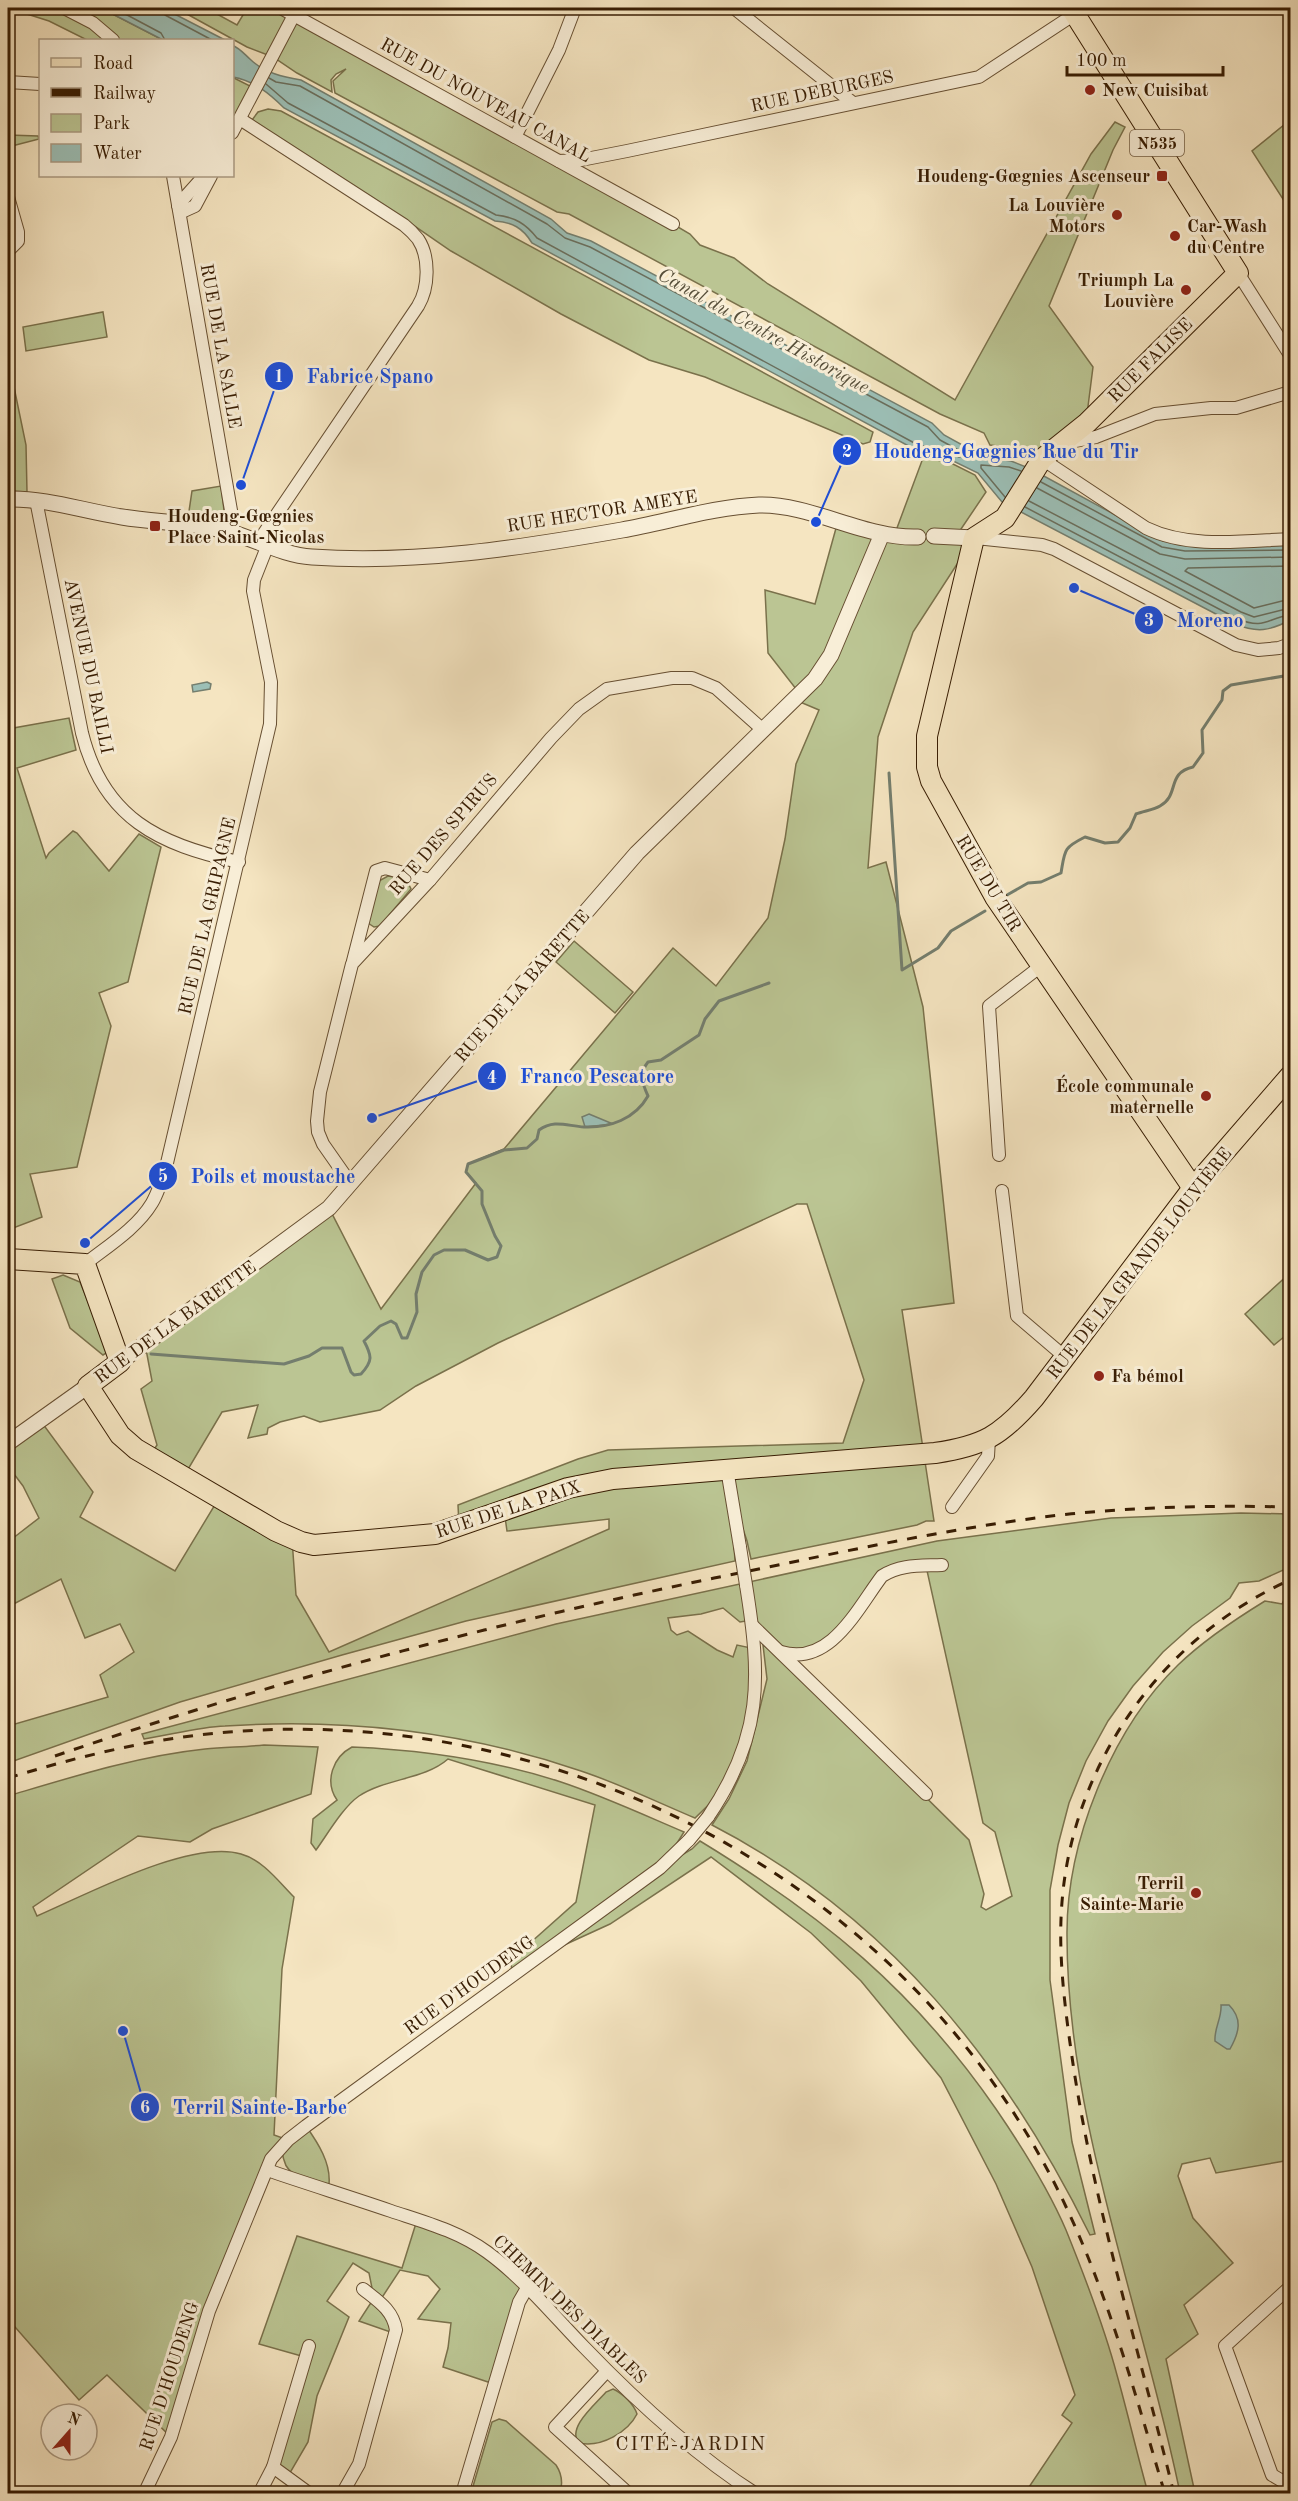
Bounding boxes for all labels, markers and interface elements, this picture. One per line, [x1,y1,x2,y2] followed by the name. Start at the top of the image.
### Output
[377,35,594,166] street label: RUE DU NOUVEAU CANAL
[39,39,234,177] legend
[1067,39,1223,77] scale bar
[1076,52,1127,70] text: 100 m
[93,55,133,73] text: Road
[749,68,895,116] street label: RUE DEBURGES
[1102,82,1209,100] place label: New Cuisibat
[1083,83,1097,97] marker: New Cuisibat
[93,85,156,103] text: Railway
[93,115,130,133] text: Park
[1130,130,1184,156] road number: N535
[93,145,142,163] text: Water
[916,168,1150,186] place label: Houdeng-Gœgnies Ascenseur
[1155,169,1169,183] marker: Houdeng-Gœgnies Ascenseur
[1008,197,1105,236] place label: La Louvière Motors
[1110,208,1124,222] marker: La Louvière Motors
[1187,218,1267,257] place label: Car-Wash du Centre
[1168,229,1182,243] marker: Car-Wash du Centre
[197,262,243,430] street label: RUE DE LA SALLE
[654,265,872,398] water label: Canal du Centre Historique
[1078,272,1174,311] place label: Triumph La Louvière
[1179,283,1193,297] marker: Triumph La Louvière
[1105,315,1196,406] street label: RUE FALISE
[264,357,445,395] callout: Fabrice Spano
[274,368,284,386] text: 1
[306,368,434,388] text: Fabrice Spano
[832,432,1151,470] callout: Houdeng-Gœgnies Rue du Tir
[842,443,852,461] text: 2
[873,443,1139,463] text: Houdeng-Gœgnies Rue du Tir
[506,488,699,536] street label: RUE HECTOR AMEYE
[167,508,324,547] place label: Houdeng-Gœgnies Place Saint-Nicolas
[148,519,162,533] marker: Houdeng-Gœgnies Place Saint-Nicolas
[61,577,115,755] street label: AVENUE DU BAILLI
[1134,601,1255,639] callout: Moreno
[1144,612,1154,630] text: 3
[1176,612,1244,632] text: Moreno
[386,771,501,899] street label: RUE DES SPIRUS
[176,816,239,1017] street label: RUE DE LA GRIPAGNE
[952,832,1024,935] street label: RUE DU TIR
[452,907,594,1066] street label: RUE DE LA BARETTE
[477,1057,686,1095] callout: Franco Pescatore
[520,1068,674,1088] text: Franco Pescatore
[487,1069,497,1087] text: 4
[1056,1074,1194,1117] place label: École communale maternelle
[1199,1089,1213,1103] marker: École communale maternelle
[1041,1142,1236,1383] street label: RUE DE LA GRANDE LOUVIÈRE
[148,1157,367,1195] callout: Poils et moustache
[158,1168,168,1186] text: 5
[191,1168,355,1188] text: Poils et moustache
[91,1258,260,1387] street label: RUE DE LA BARETTE
[1111,1368,1184,1386] place label: Fa bémol
[1092,1369,1106,1383] marker: Fa bémol
[434,1478,584,1542] street label: RUE DE LA PAIX
[1080,1875,1184,1914] place label: Terril Sainte-Marie
[1189,1886,1203,1900] marker: Terril Sainte-Marie
[401,1933,538,2039] street label: RUE D'HOUDENG
[130,2088,359,2126] callout: Terril Sainte-Barbe
[140,2099,150,2117] text: 6
[173,2099,347,2119] text: Terril Sainte-Barbe
[489,2232,649,2388] street label: CHEMIN DES DIABLES
[137,2299,203,2453] street label: RUE D'HOUDENG
[39,2402,99,2462] north arrow
[65,2410,83,2430] text: N
[615,2432,767,2455] district label: CITÉ-JARDIN

